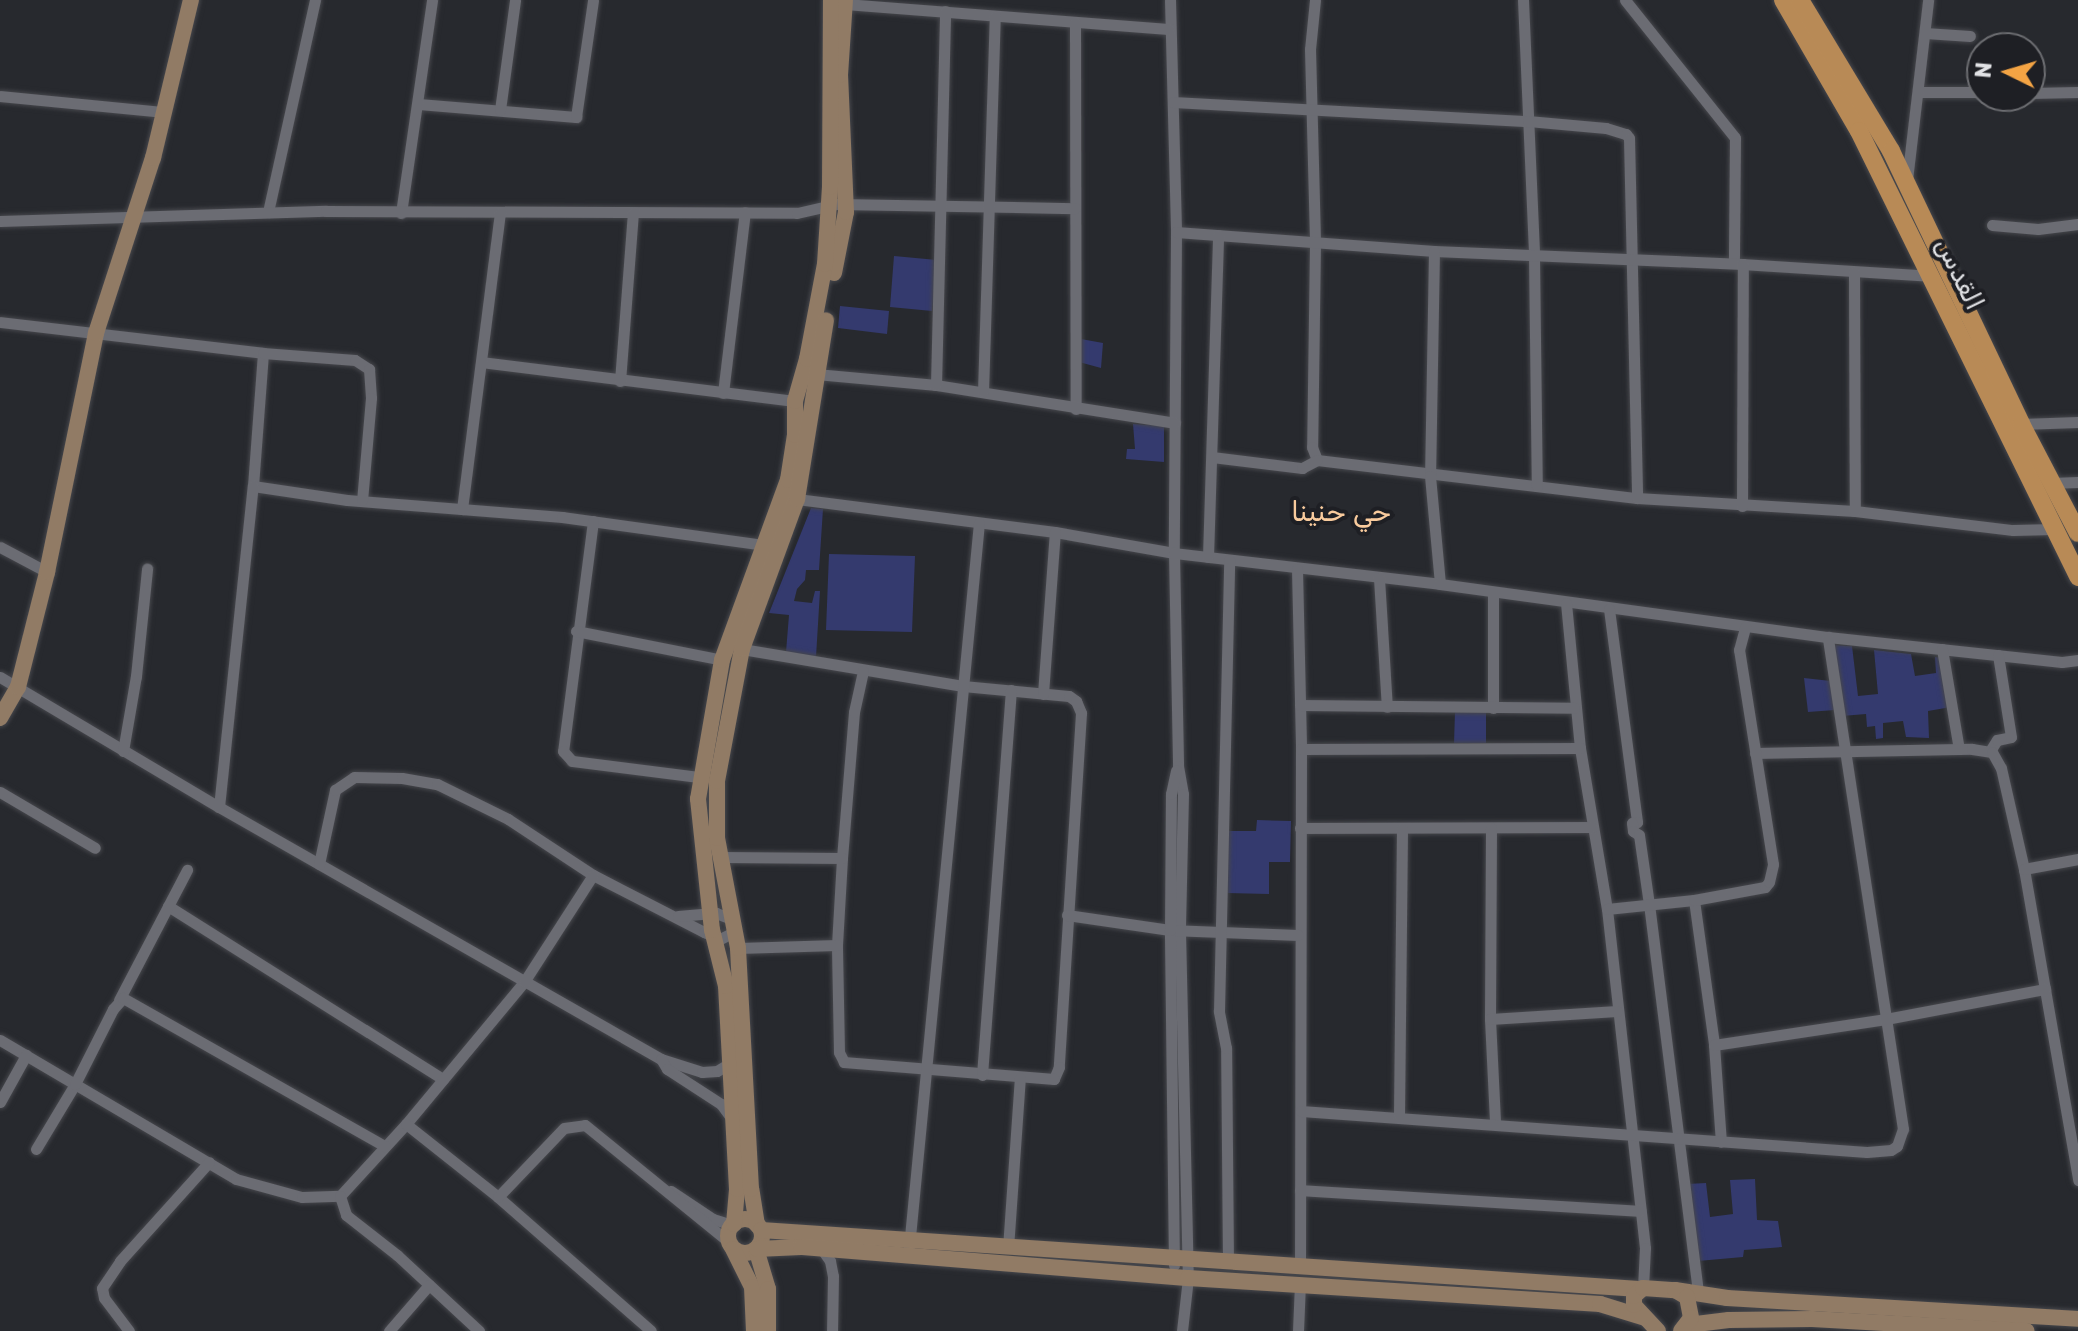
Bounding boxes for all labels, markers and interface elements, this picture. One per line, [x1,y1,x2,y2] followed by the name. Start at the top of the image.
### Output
[1966,32,2046,112] north arrow
[1969,61,1998,79] text: N
[1928,233,1990,315] street label: القدس
[1291,495,1391,529] district label: حي حنينا

